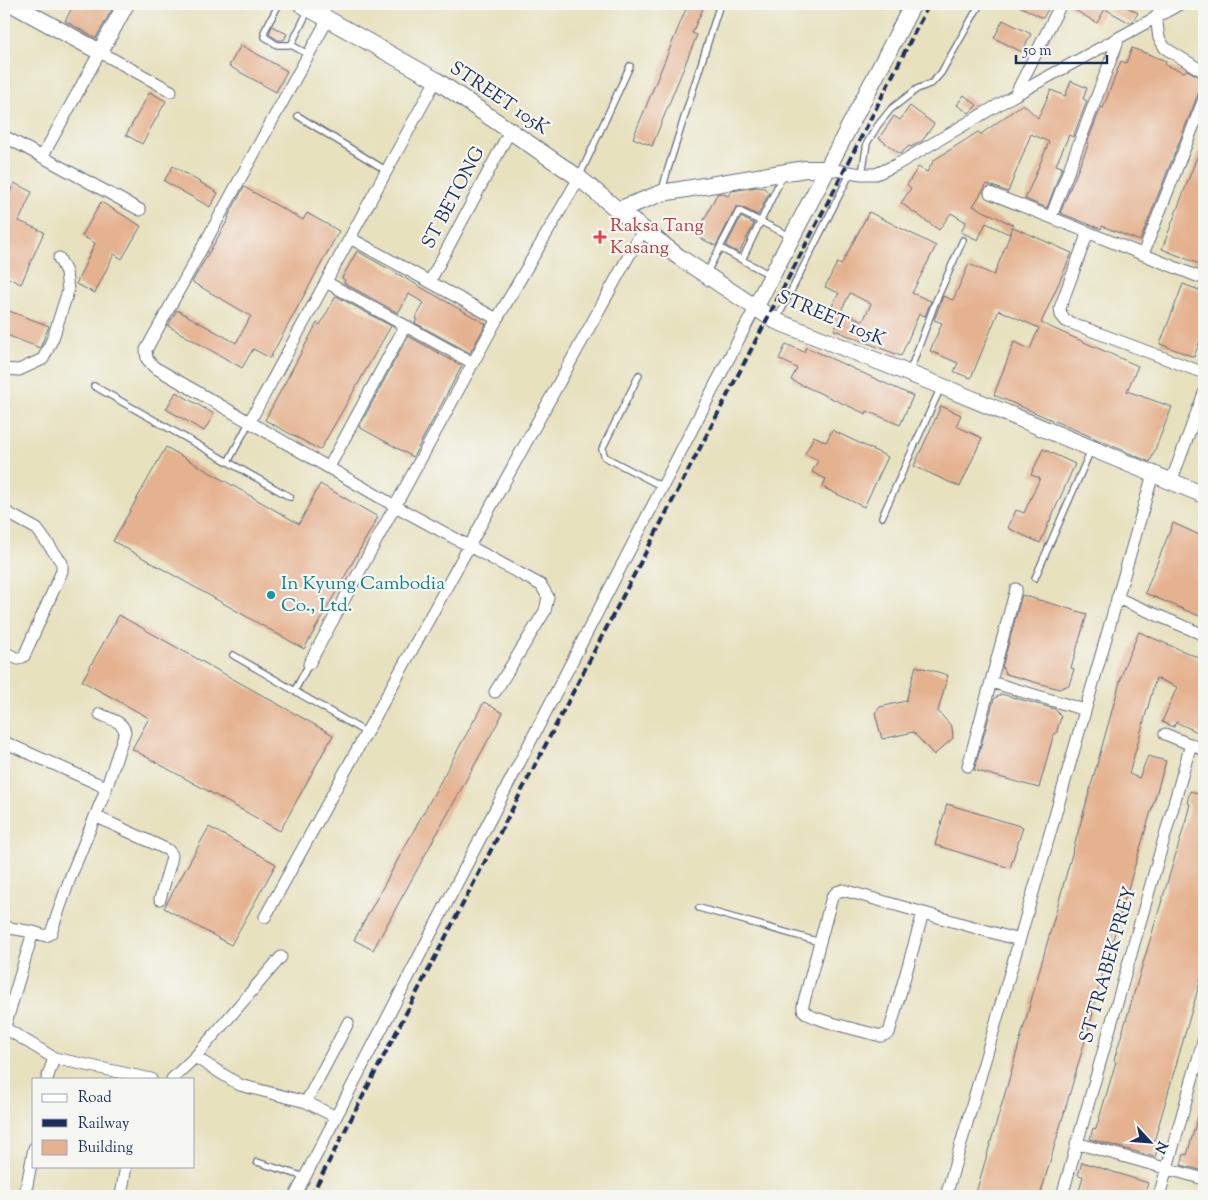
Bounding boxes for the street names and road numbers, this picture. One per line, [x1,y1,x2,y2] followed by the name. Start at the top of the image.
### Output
[444,56,555,143] street label: STREET 105K
[416,142,492,254] street label: ST BETONG
[773,284,890,354] street label: STREET 105K
[1074,883,1144,1046] street label: ST TRABEK PREY

